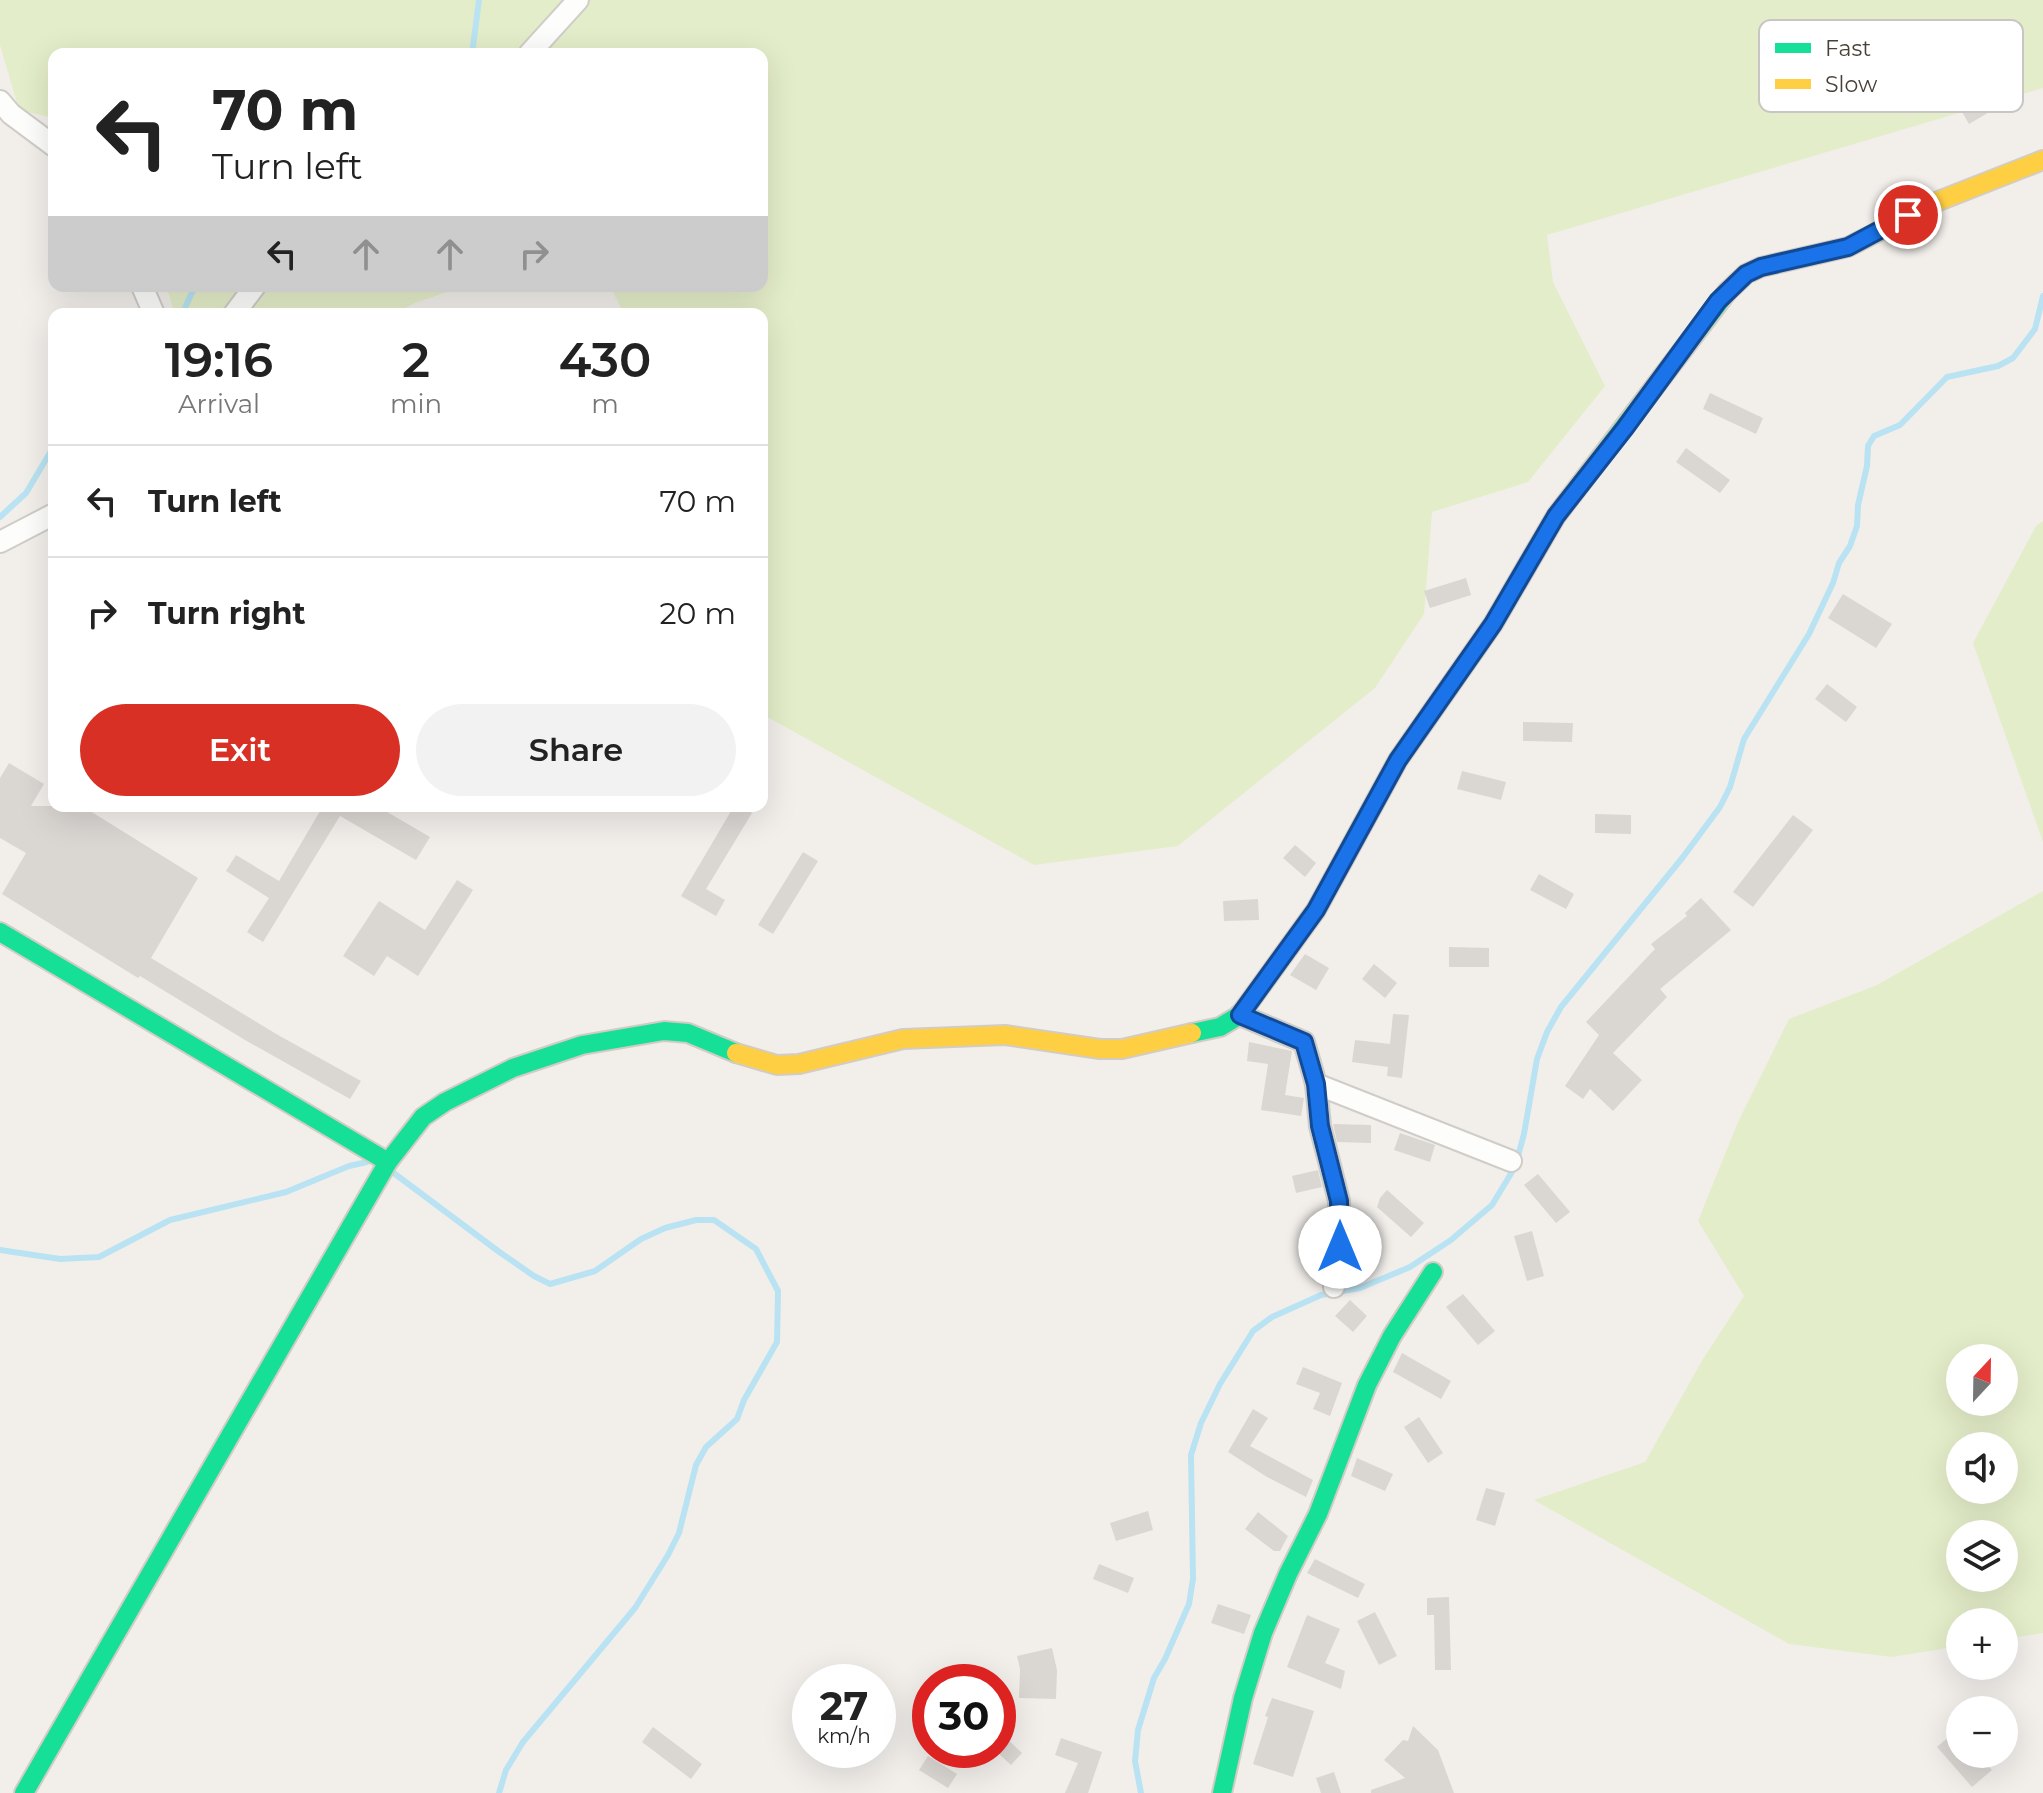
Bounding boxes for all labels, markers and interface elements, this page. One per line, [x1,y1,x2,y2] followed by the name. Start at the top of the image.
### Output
[1759,20,2023,112] legend
[1825,35,1871,62] text: Fast
[1825,71,1878,98] text: Slow
[212,76,358,144] text: 70 m
[80,80,184,184] icon: left
[212,144,363,188] text: Turn left
[1874,181,1942,249] pin
[1886,193,1930,237] icon: arrive
[260,232,304,276] icon: left
[344,232,388,276] icon: ahead
[428,232,472,276] icon: ahead
[512,232,556,276] icon: right
[165,331,273,389] text: 19:16
[402,331,430,389] text: 2
[559,331,651,389] text: 430
[178,388,260,420] text: Arrival
[390,388,442,420] text: min
[591,388,619,420] text: m
[80,479,124,523] icon: left
[148,483,281,520] text: Turn left
[659,483,736,520] text: 70 m
[80,591,124,635] icon: right
[148,595,305,632] text: Turn right
[659,595,736,632] text: 20 m
[80,704,400,796] button: Exit
[416,704,736,796] button: Share
[1298,1205,1382,1289] position arrow
[1946,1344,2018,1416] north arrow
[1946,1344,2018,1768] map controls
[1946,1432,2018,1504] button: sound
[1946,1520,2018,1592] button: layers
[1946,1608,2018,1680] button: +
[912,1664,1016,1768] speed limit sign: 30
[820,1681,868,1730] text: 27
[1946,1696,2018,1768] button: −
[817,1724,871,1748] text: km/h

